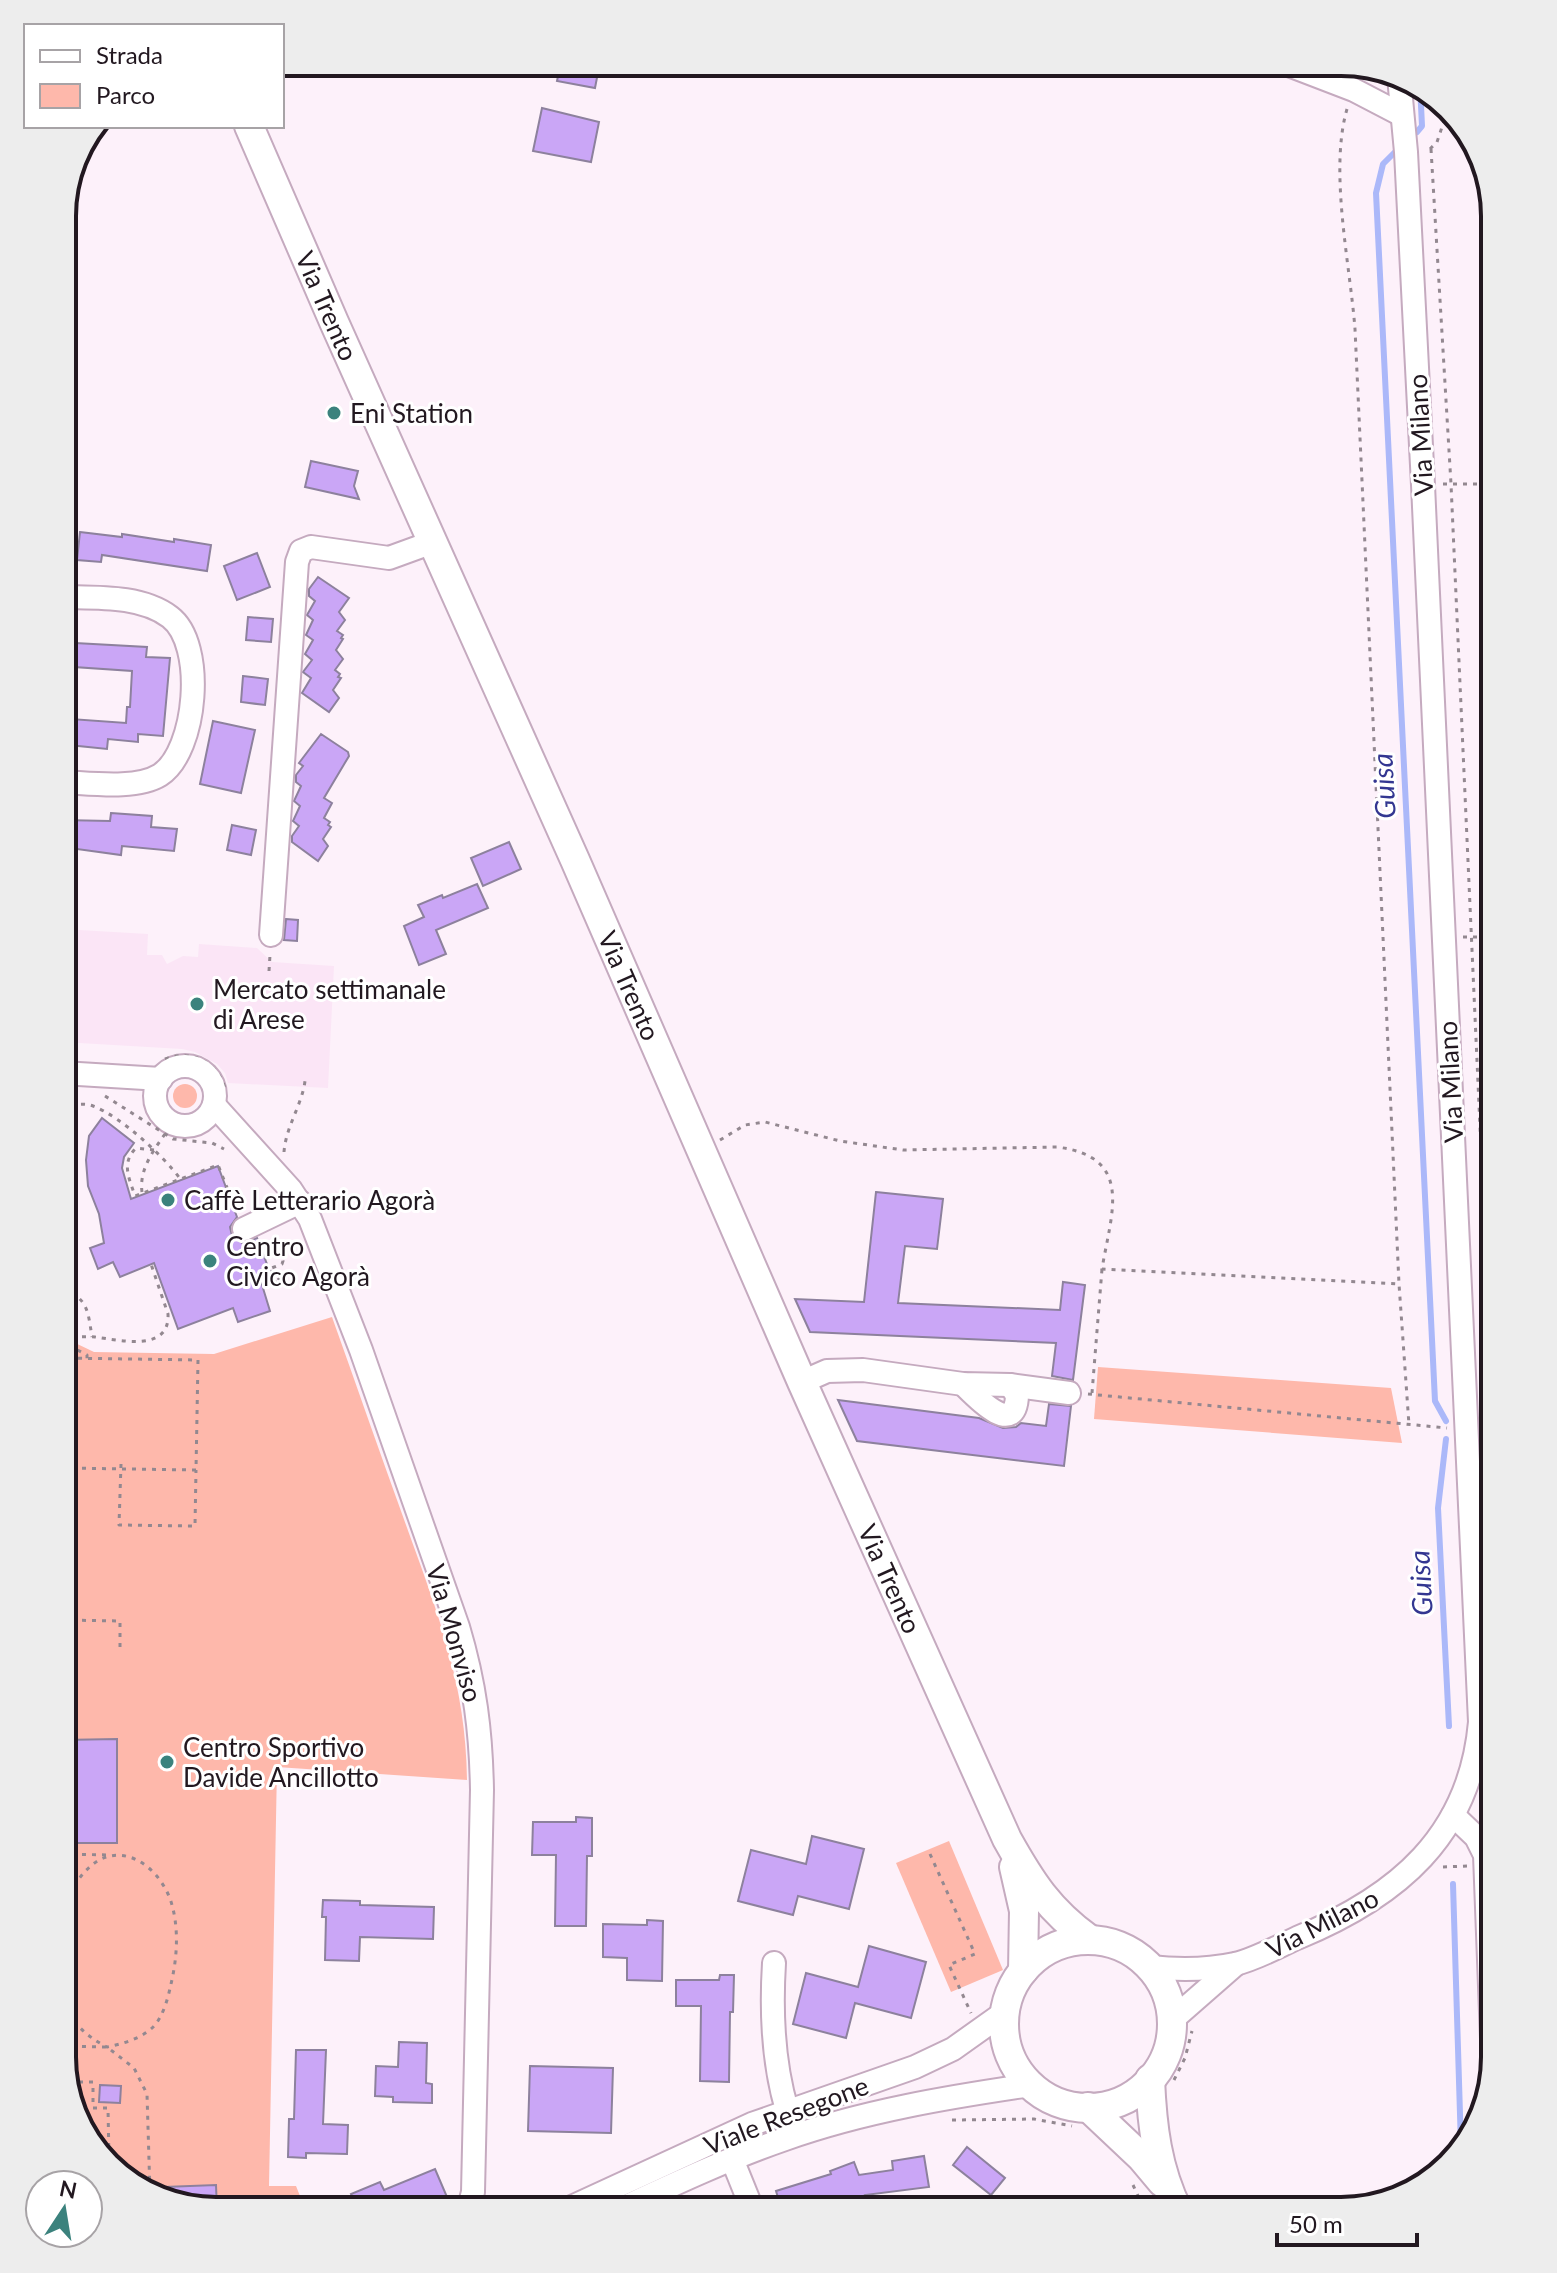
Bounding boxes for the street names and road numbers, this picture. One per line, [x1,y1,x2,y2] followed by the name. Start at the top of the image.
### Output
[289,246,365,365] street label: Via Trento
[1401,373,1439,497] street label: Via Milano
[592,926,667,1045] street label: Via Trento
[1431,1020,1469,1144] street label: Via Milano
[852,1519,929,1638] street label: Via Trento
[420,1560,490,1706] street label: Via Monviso
[1260,1881,1384,1965] street label: Via Milano
[699,2069,873,2161] street label: Viale Resegone

